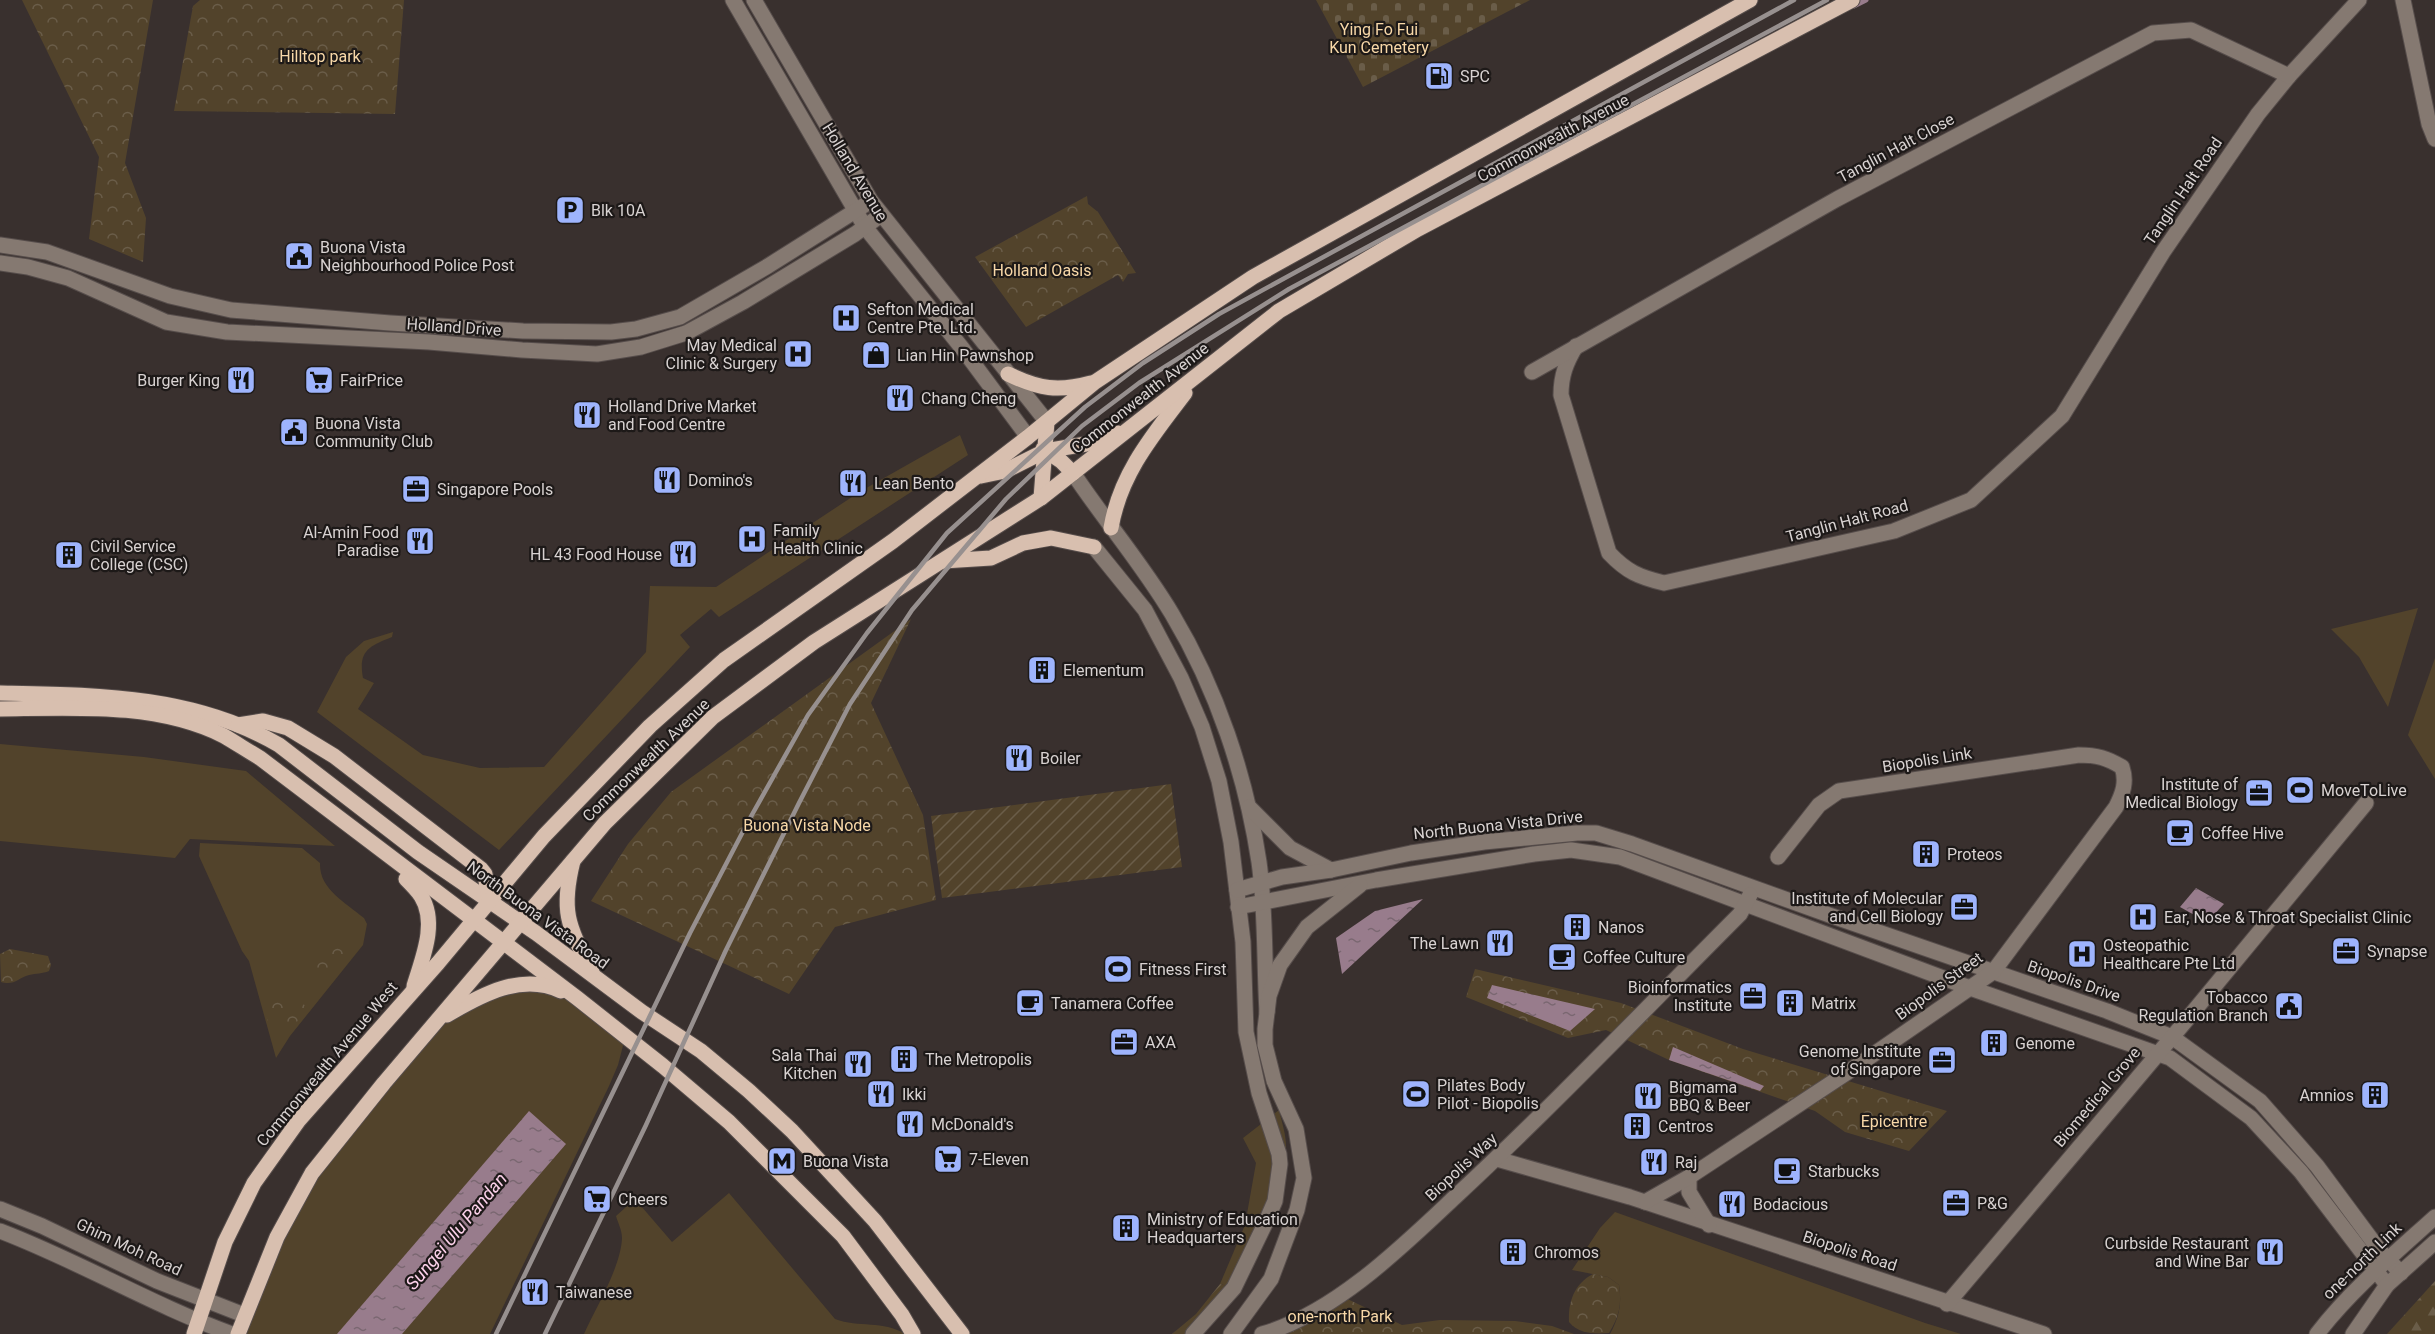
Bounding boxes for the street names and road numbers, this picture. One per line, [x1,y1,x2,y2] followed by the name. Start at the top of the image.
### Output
[1474,90,1632,186] street label: Commonwealth Avenue
[1835,109,1957,187] street label: Tanglin Halt Close
[818,119,892,225] street label: Holland Avenue
[2140,134,2226,248] street label: Tanglin Halt Road
[406,314,502,340] street label: Holland Drive
[1068,338,1212,458] street label: Commonwealth Avenue
[1784,496,1910,546] street label: Tanglin Halt Road
[579,694,713,826] street label: Commonwealth Avenue
[1881,743,1974,776] street label: Biopolis Link
[1412,807,1584,843] street label: North Buona Vista Drive
[463,857,613,973] street label: North Buona Vista Road
[1892,948,1986,1024] street label: Biopolis Street
[2025,956,2123,1006] street label: Biopolis Drive
[253,978,401,1150] street label: Commonwealth Avenue West
[2050,1043,2144,1151] street label: Biomedical Grove
[1421,1129,1501,1205] street label: Biopolis Way
[73,1214,185,1280] street label: Ghim Moh Road
[2319,1218,2406,1303] street label: one-north Link
[1801,1227,1899,1275] street label: Biopolis Road

